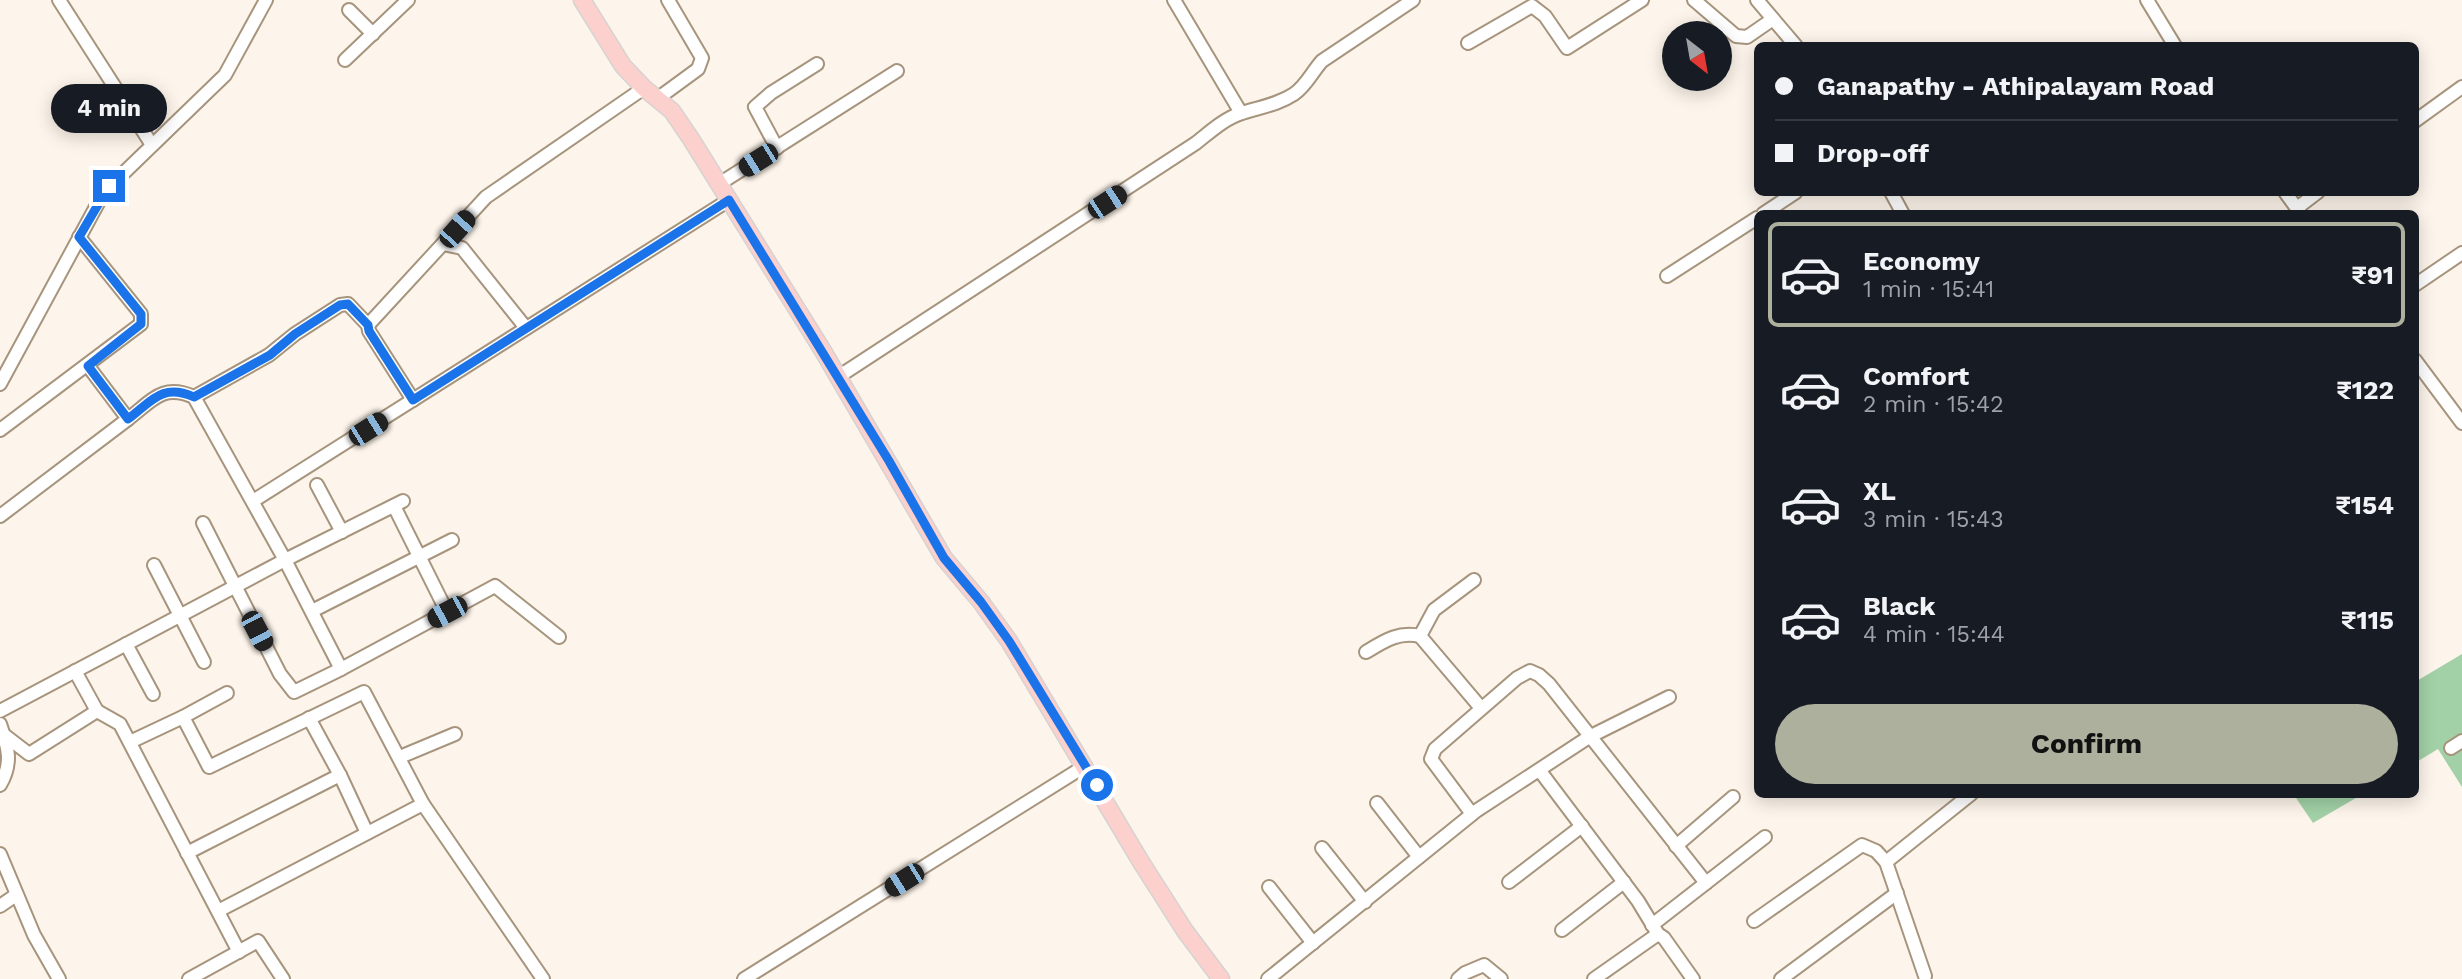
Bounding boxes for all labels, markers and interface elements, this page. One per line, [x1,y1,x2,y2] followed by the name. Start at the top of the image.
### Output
[1662,21,1732,91] north arrow
[1662,21,1732,91] map controls
[1817,71,2214,101] text: Ganapathy - Athipalayam Road
[51,85,167,134] callout: 4 min
[77,95,141,122] text: 4 min
[1817,138,1929,168] text: Drop-off
[735,140,782,180] car
[93,170,125,202] route end
[1084,182,1131,222] car
[436,206,479,252] car
[1779,243,1842,306] icon: car
[1863,246,1980,276] text: Economy
[2351,260,2394,290] text: ₹91
[1863,276,1994,303] text: 1 min · 15:41
[1779,358,1842,421] icon: car
[1863,361,1969,391] text: Comfort
[2336,375,2394,405] text: ₹122
[1863,391,2004,418] text: 2 min · 15:42
[345,409,392,449] car
[1779,473,1842,536] icon: car
[1863,476,1896,506] text: XL
[2335,490,2394,520] text: ₹154
[1863,506,2004,533] text: 3 min · 15:43
[1779,588,1842,651] icon: car
[1863,591,1935,621] text: Black
[424,593,471,631] car
[2341,605,2394,635] text: ₹115
[238,608,277,654] car
[1863,621,2005,648] text: 4 min · 15:44
[1775,704,2398,784] button: Confirm
[1081,769,1113,801] route start
[881,860,928,900] car

